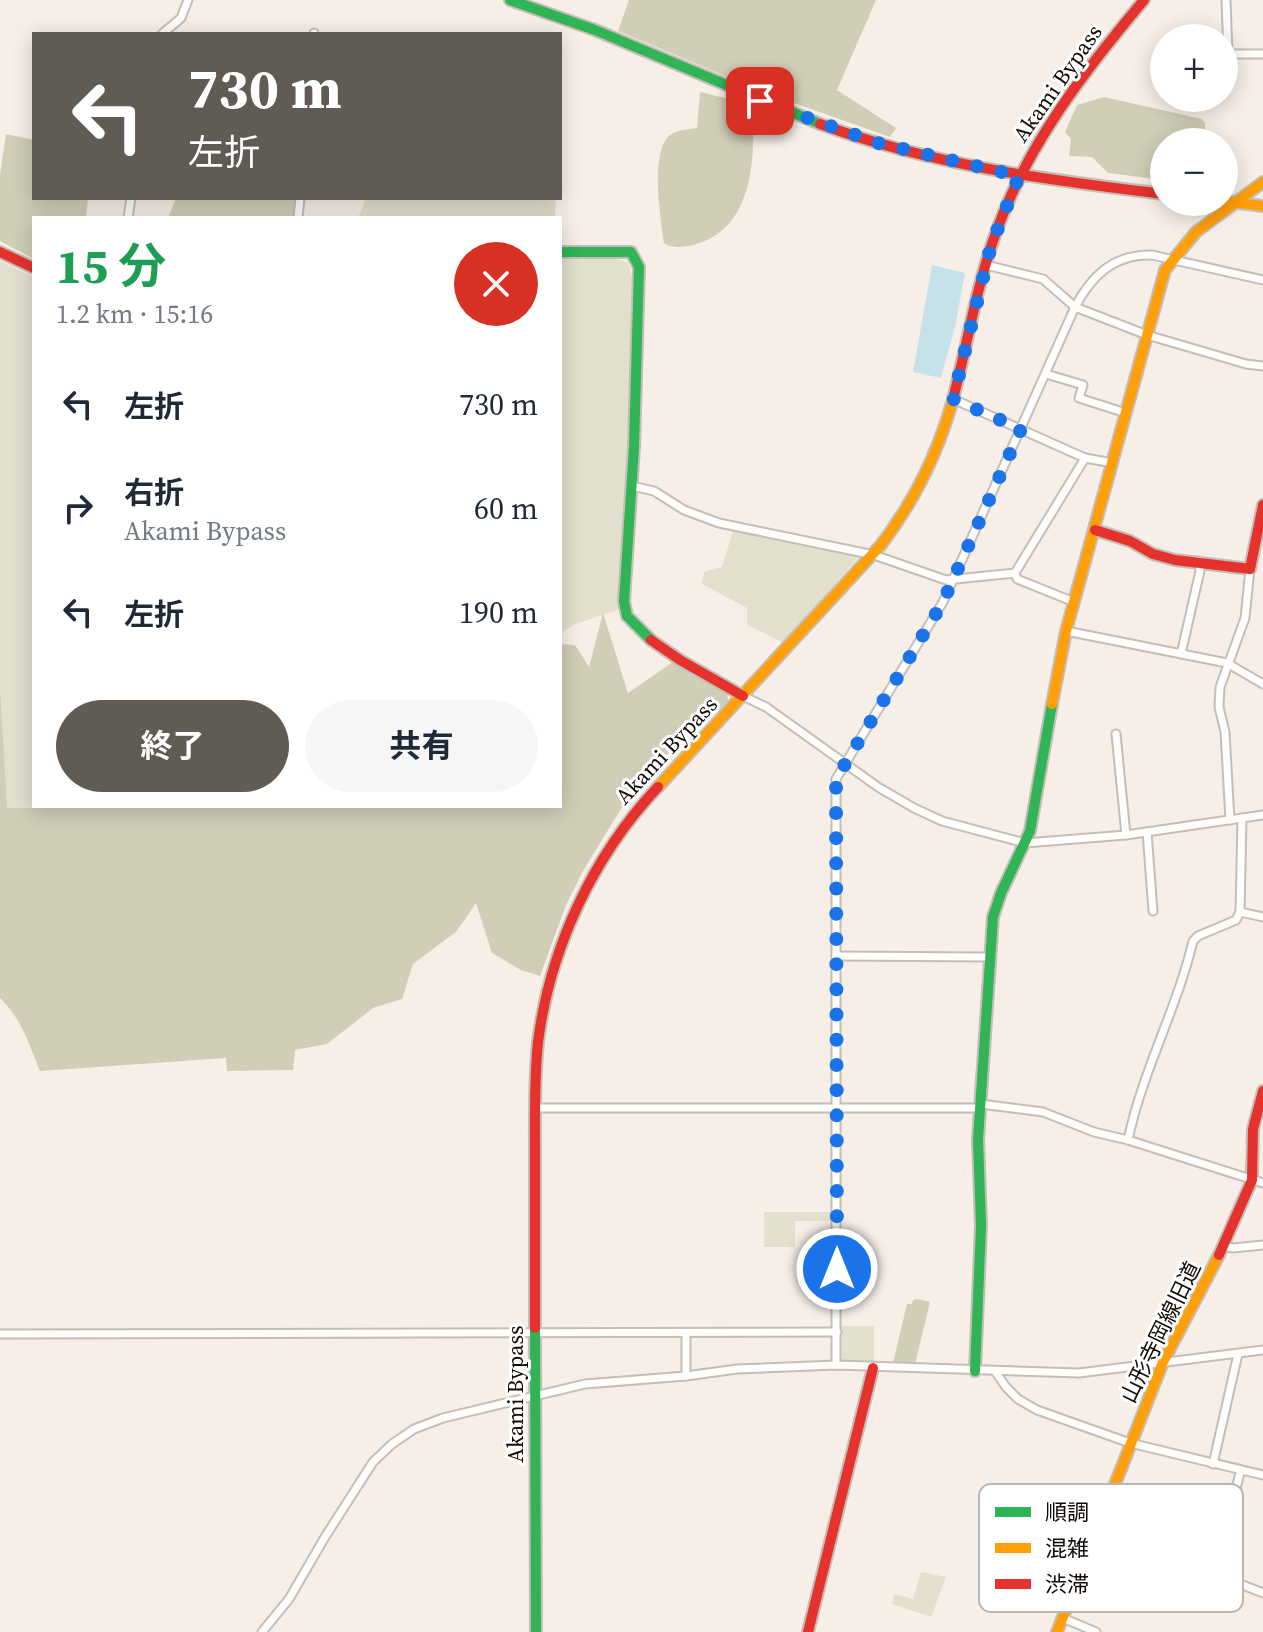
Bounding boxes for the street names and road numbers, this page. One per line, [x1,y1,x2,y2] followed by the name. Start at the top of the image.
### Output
[1005,18,1109,148] street label: Akami Bypass
[608,690,724,810] street label: Akami Bypass
[1113,1256,1207,1408] street label: 山形寺岡線旧道
[500,1325,530,1463] street label: Akami Bypass

